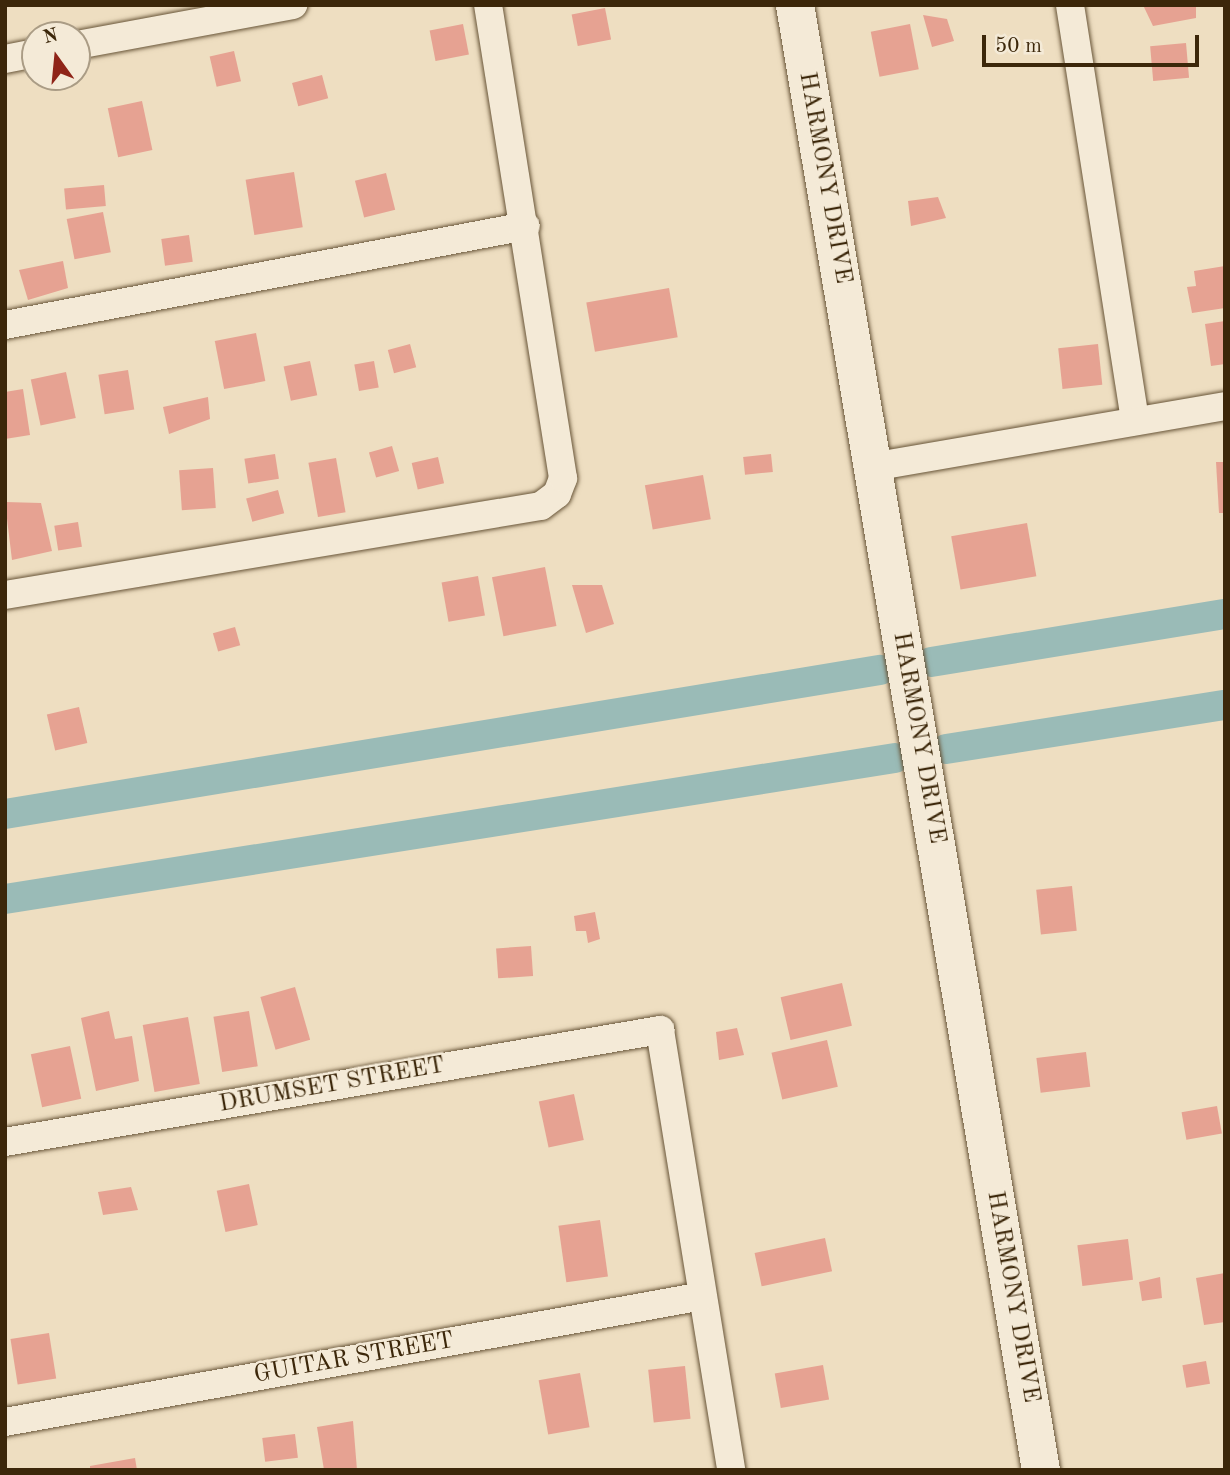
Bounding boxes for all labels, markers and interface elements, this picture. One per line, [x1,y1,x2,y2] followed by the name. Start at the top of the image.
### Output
[21,21,91,91] north arrow
[985,21,1202,65] scale bar
[41,26,60,48] text: N
[995,36,1042,57] text: 50 m
[791,70,857,286] street label: HARMONY DRIVE
[885,630,951,846] street label: HARMONY DRIVE
[217,1052,447,1120] street label: DRUMSET STREET
[979,1189,1045,1405] street label: HARMONY DRIVE
[252,1327,456,1391] street label: GUITAR STREET

